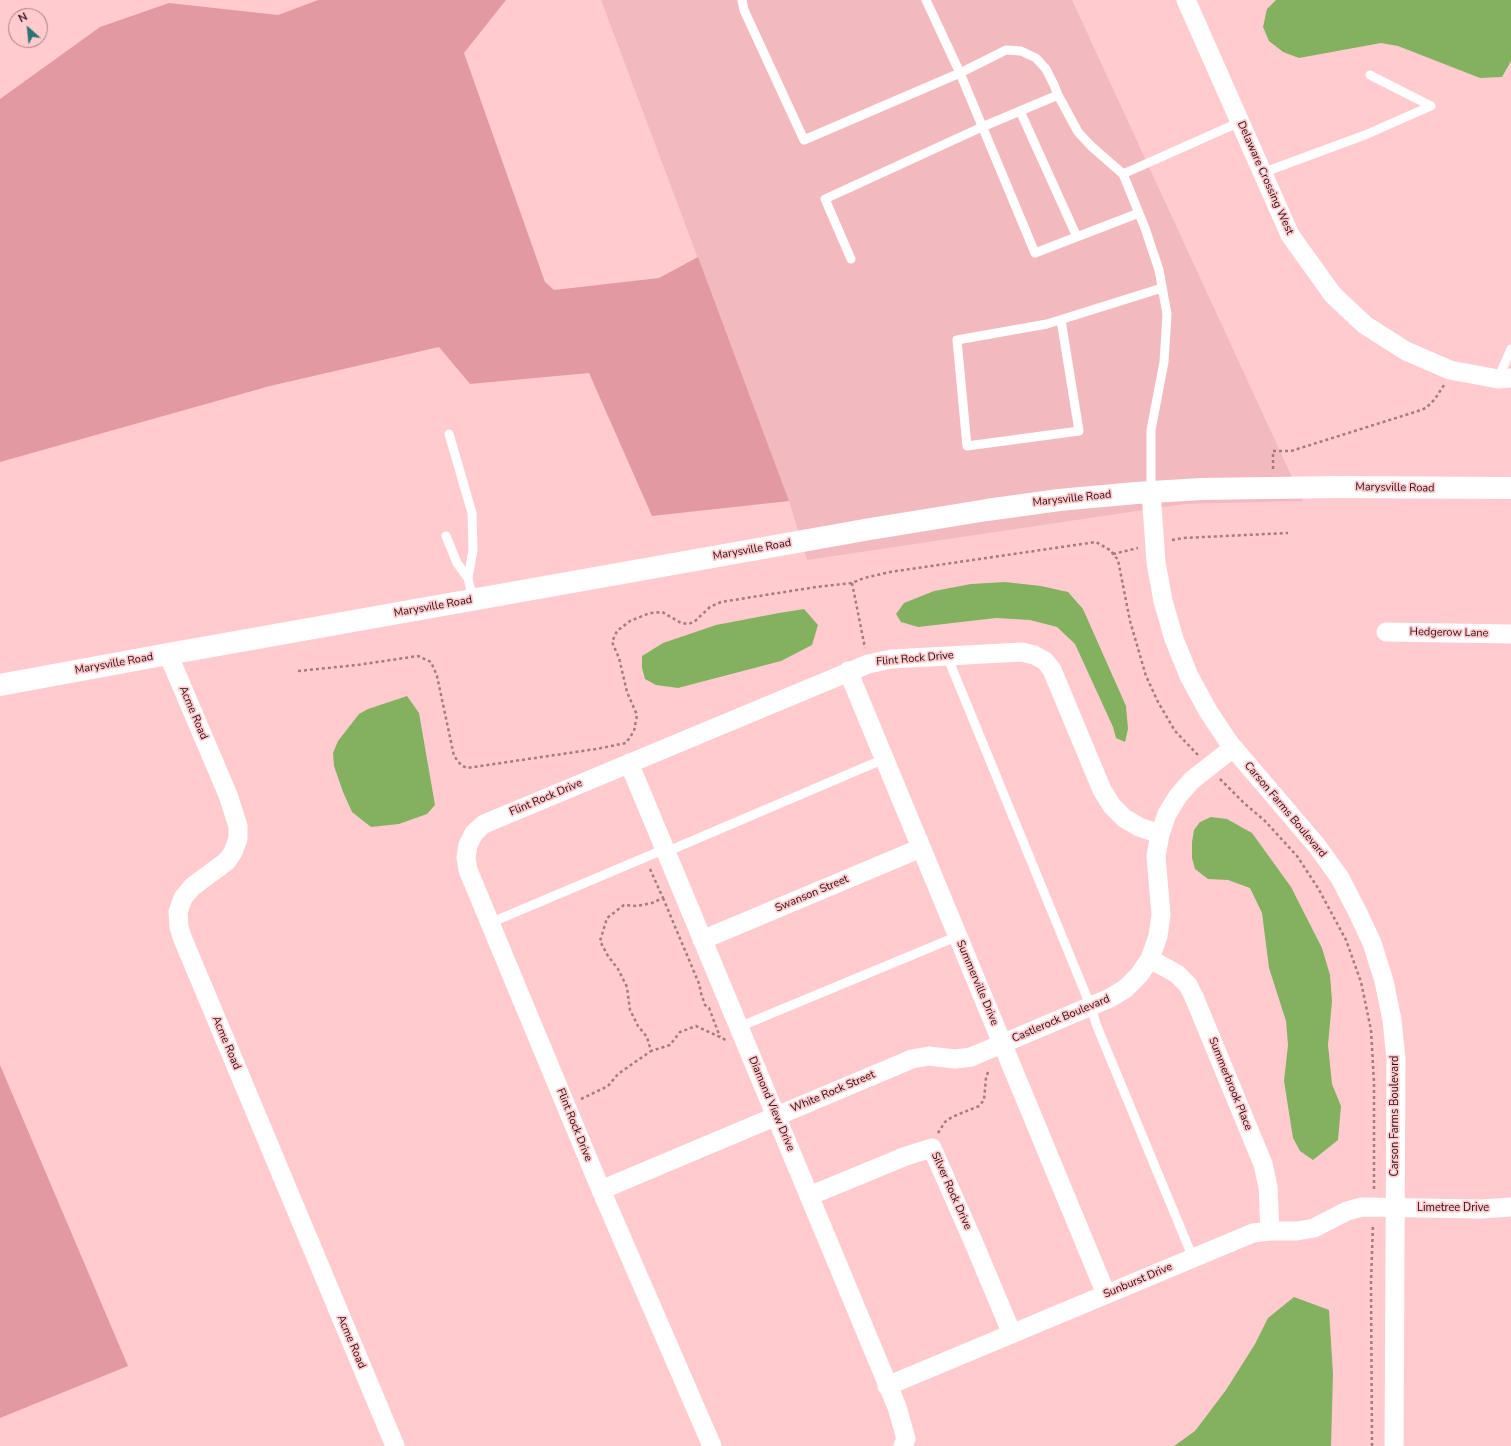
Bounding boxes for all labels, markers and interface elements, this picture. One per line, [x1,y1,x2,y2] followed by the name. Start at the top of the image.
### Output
[8,8,48,48] north arrow
[16,9,30,26] text: N
[1234,119,1296,237] street label: Delaware Crossing West
[1355,481,1435,495] street label: Marysville Road
[1032,488,1112,510] street label: Marysville Road
[712,537,792,563] street label: Marysville Road
[393,594,473,620] street label: Marysville Road
[1409,626,1489,640] street label: Hedgerow Lane
[876,649,954,669] street label: Flint Rock Drive
[74,651,154,677] street label: Marysville Road
[176,684,210,742] street label: Acme Road
[1241,759,1329,861] street label: Carson Farms Boulevard
[508,777,584,819] street label: Flint Rock Drive
[773,873,851,915] street label: Swanson Street
[953,938,1001,1028] street label: Summerville Drive
[1010,992,1112,1046] street label: Castlerock Boulevard
[209,1014,243,1072] street label: Acme Road
[1205,1036,1255,1132] street label: Summerbrook Place
[745,1055,797,1153] street label: Diamond View Drive
[1388,1056,1402,1176] street label: Carson Farms Boulevard
[789,1068,877,1116] street label: White Rock Street
[553,1087,595,1163] street label: Flint Rock Drive
[928,1150,974,1232] street label: Silver Rock Drive
[1417,1201,1489,1215] street label: Limetree Drive
[1102,1261,1174,1301] street label: Sunburst Drive
[334,1313,368,1371] street label: Acme Road

